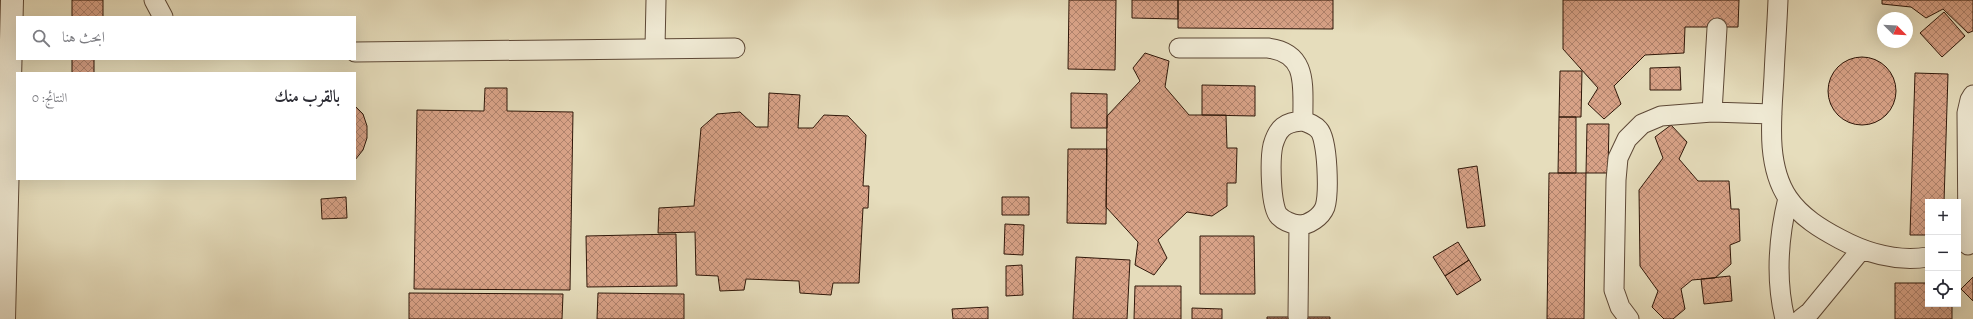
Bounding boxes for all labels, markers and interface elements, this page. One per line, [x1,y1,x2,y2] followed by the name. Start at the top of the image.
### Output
[1877,12,1913,48] north arrow
[16,16,356,60] search box
[30,27,52,49] icon: search
[62,27,105,47] text: ابحث هنا
[274,85,340,108] text: بالقرب منك
[32,89,67,106] text: النتائج: 0
[1925,199,1961,307] map controls
[1925,199,1961,235] button: +
[1925,235,1961,271] button: −
[1925,271,1961,307] button: locate

